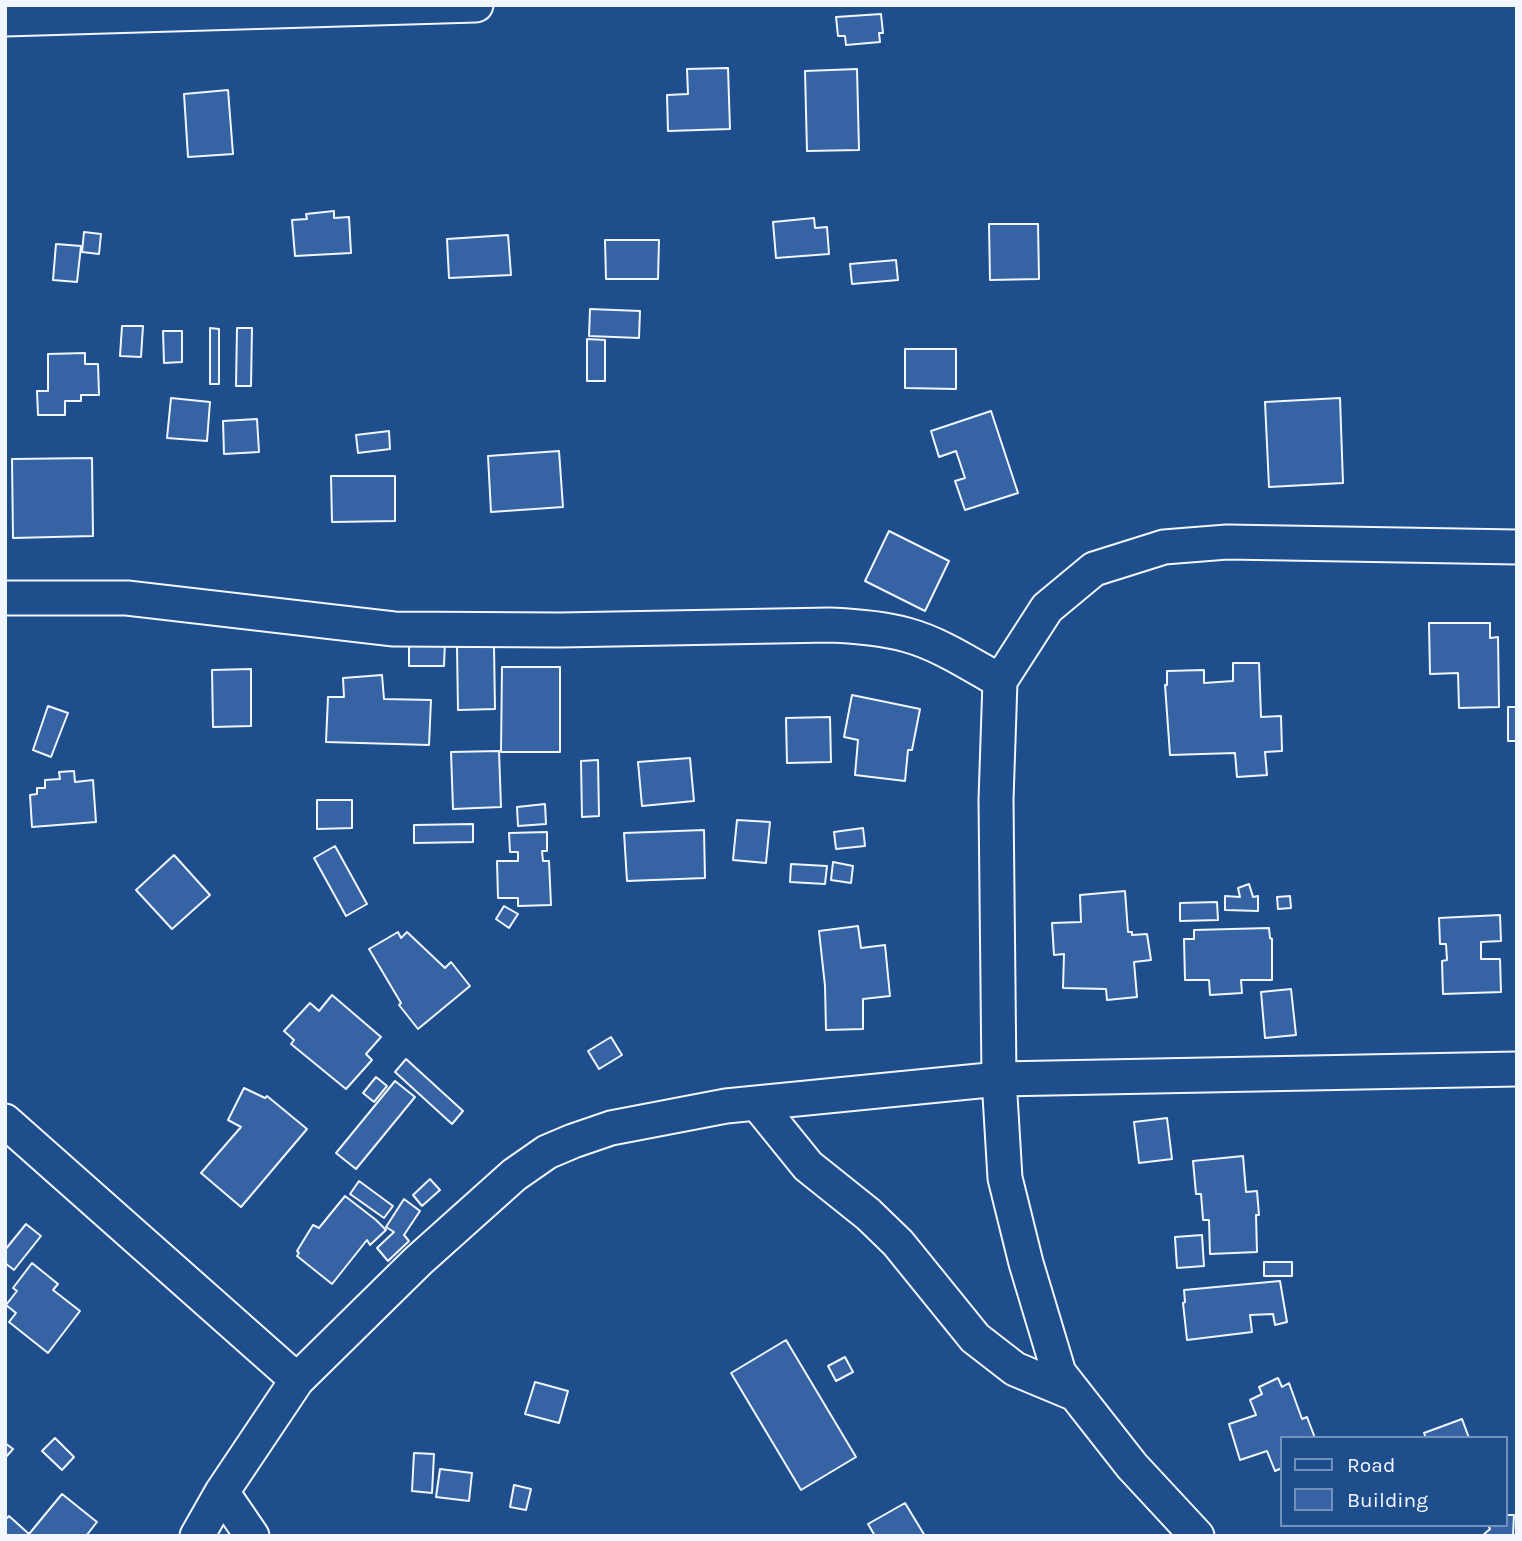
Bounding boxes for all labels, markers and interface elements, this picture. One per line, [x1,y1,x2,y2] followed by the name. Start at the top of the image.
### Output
[1280,1436,1508,1527] legend
[1347,1453,1395,1477] text: Road
[1347,1488,1428,1512] text: Building

